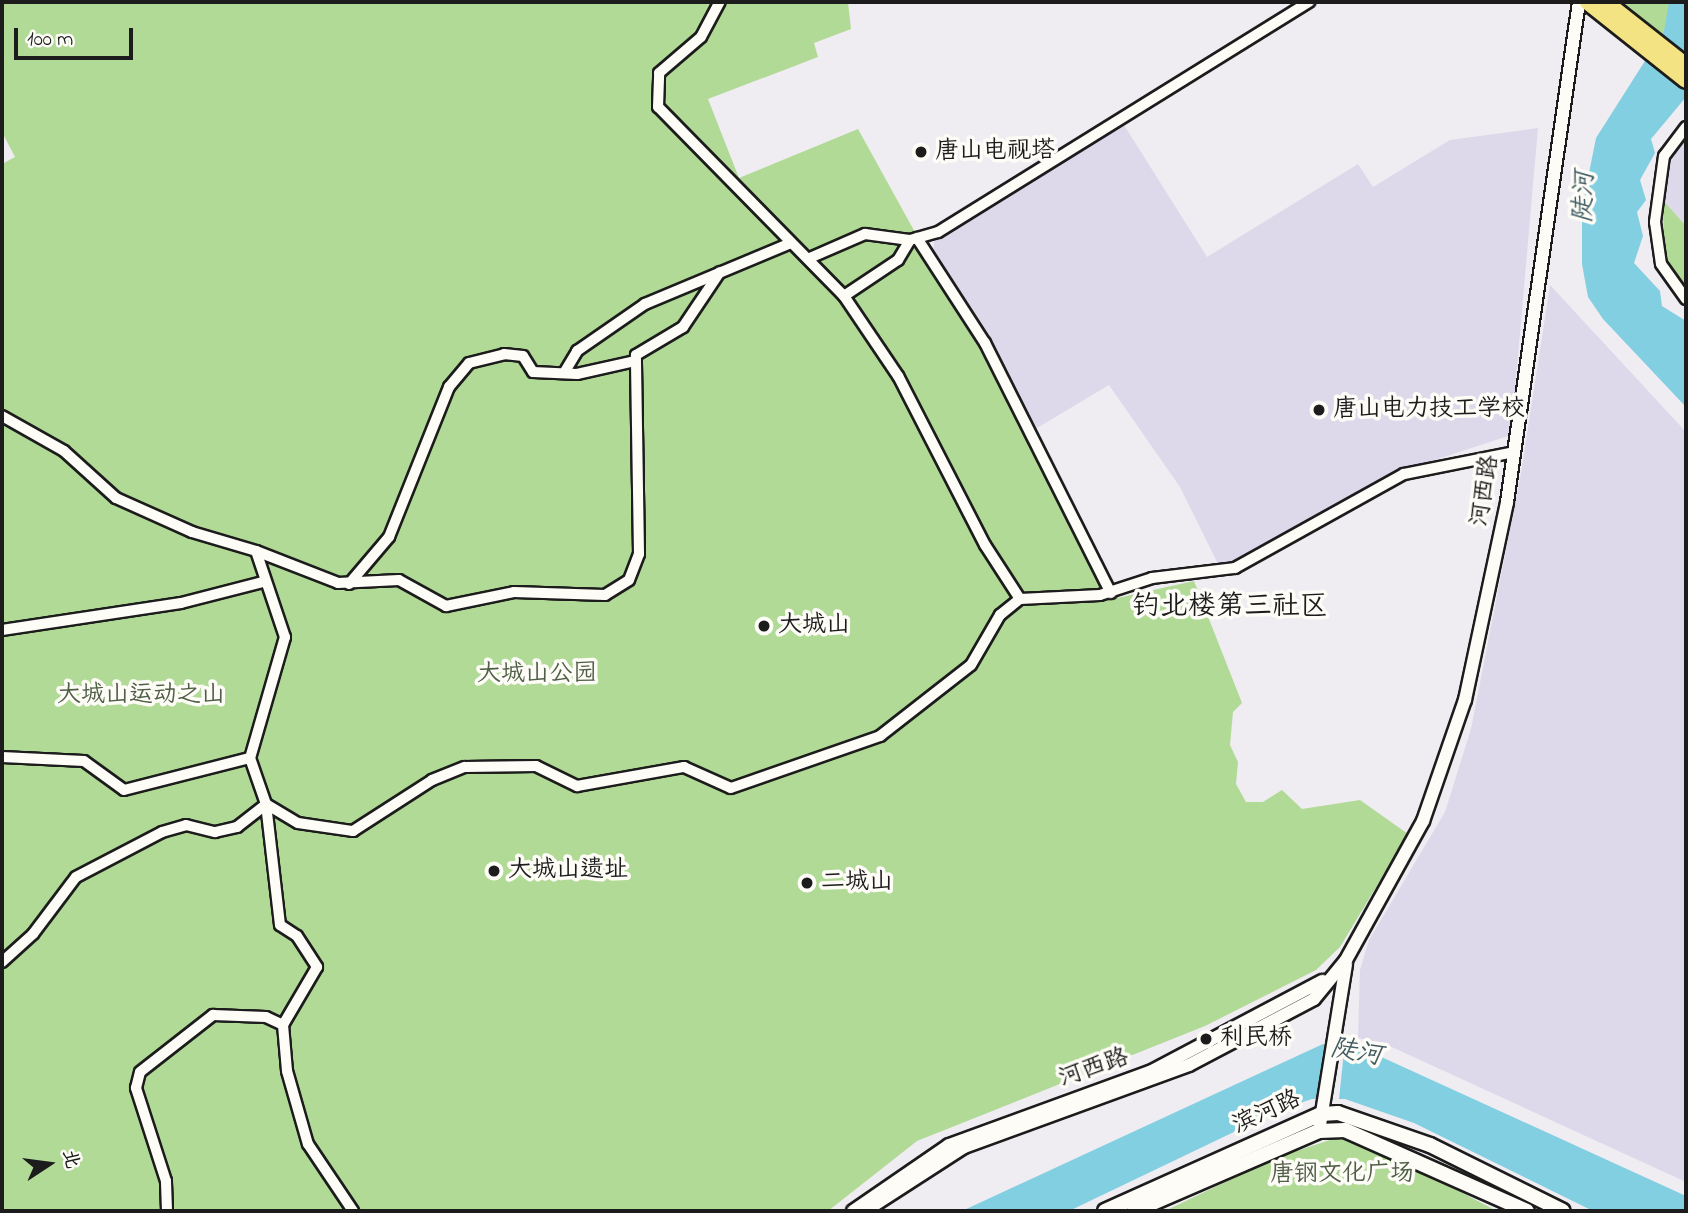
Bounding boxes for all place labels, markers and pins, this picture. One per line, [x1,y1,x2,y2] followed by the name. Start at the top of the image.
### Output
[935,138,1055,166] place label: 唐山电视塔
[913,144,929,160] marker: 唐山电视塔
[1333,396,1525,424] place label: 唐山电力技工学校
[1311,402,1327,418] marker: 唐山电力技工学校
[778,612,850,640] place label: 大城山
[756,618,772,634] marker: 大城山
[508,857,628,885] place label: 大城山遗址
[486,863,502,879] marker: 大城山遗址
[821,869,893,897] place label: 二城山
[799,875,815,891] marker: 二城山
[1220,1025,1292,1053] place label: 利民桥
[1198,1031,1214,1047] marker: 利民桥

